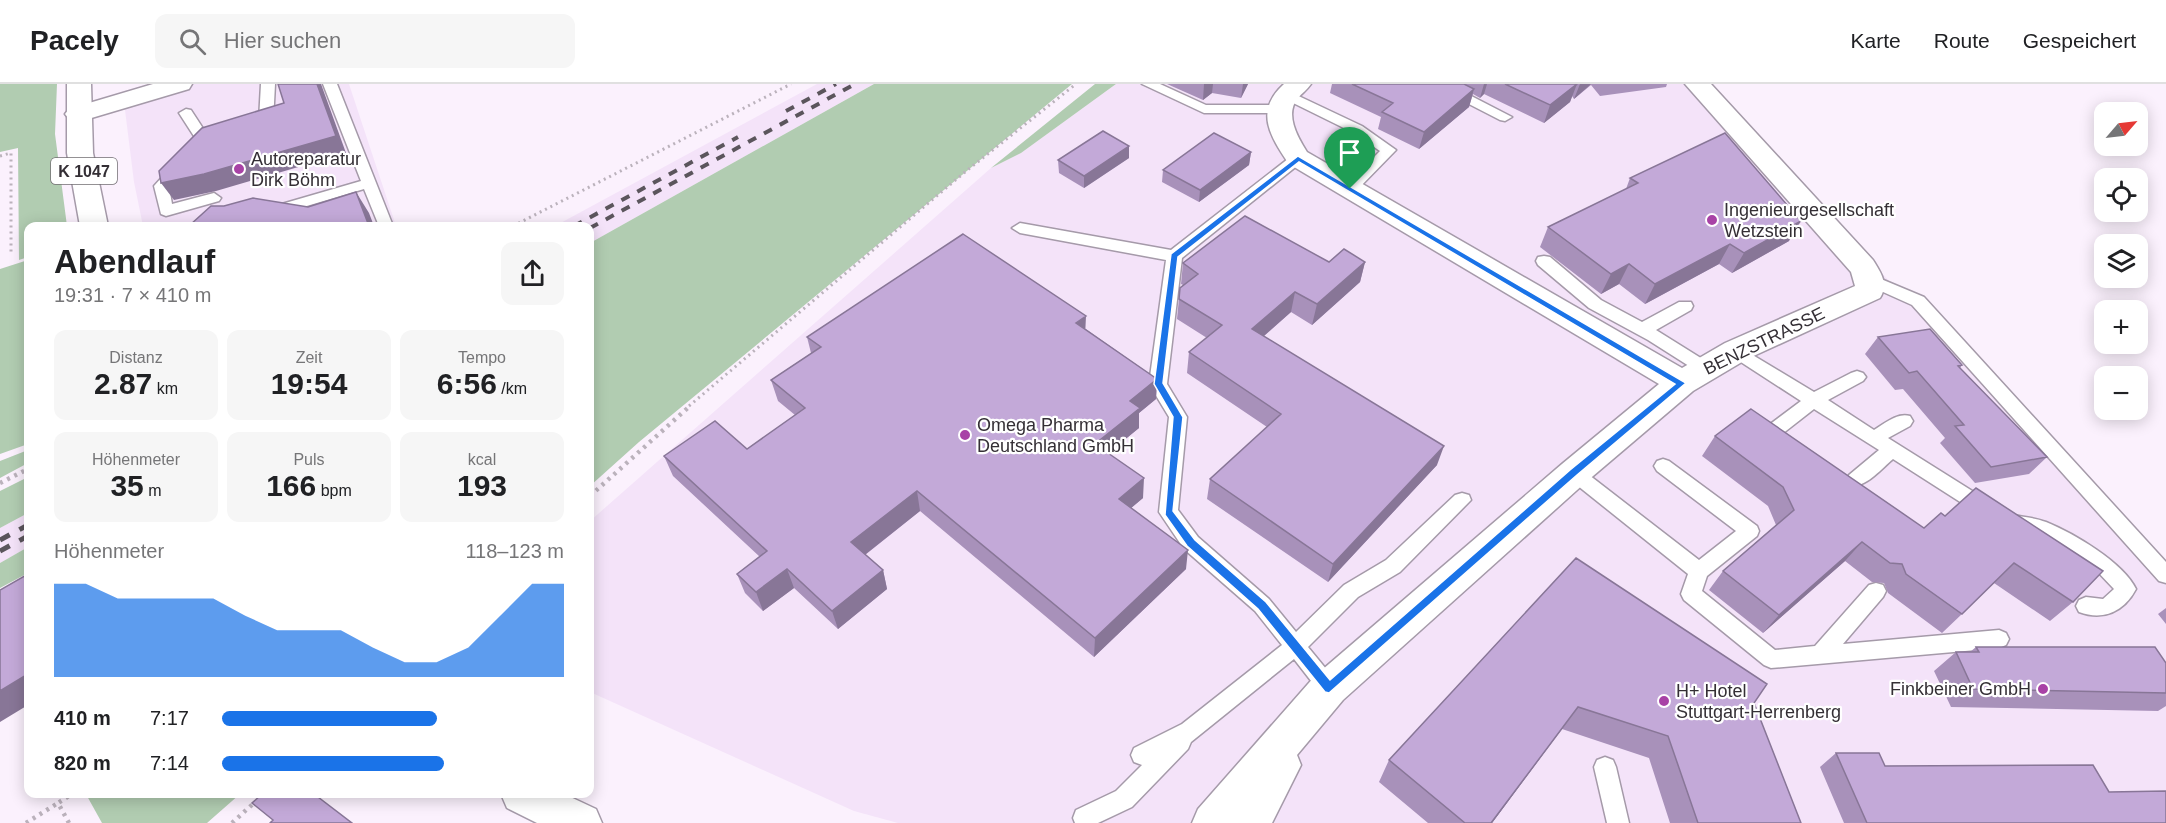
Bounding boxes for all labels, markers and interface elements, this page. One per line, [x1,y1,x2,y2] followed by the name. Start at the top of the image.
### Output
[155,14,575,68] search box
[30,25,119,56] text: Pacely
[176,25,209,58] icon: search
[224,28,341,53] text: Hier suchen
[1851,29,1901,52] text: Karte
[1934,29,1990,52] text: Route
[2023,29,2136,52] text: Gespeichert
[2094,102,2148,156] north arrow
[2094,102,2148,420] map controls
[1324,127,1375,189] pin
[1333,136,1366,169] icon: arrive
[251,149,361,190] place label: Autoreparatur Dirk Böhm
[51,158,117,184] road number: K 1047
[232,162,246,176] marker: Autoreparatur Dirk Böhm
[2094,168,2148,222] button: locate
[1724,200,1894,241] place label: Ingenieurgesellschaft Wetzstein
[1705,213,1719,227] marker: Ingenieurgesellschaft Wetzstein
[2094,234,2148,288] button: layers
[501,242,564,305] button: share
[54,243,215,280] text: Abendlauf
[54,284,211,306] text: 19:31 · 7 × 410 m
[2094,300,2148,354] button: +
[1700,303,1828,379] street label: BENZSTRASSE
[109,349,163,366] text: Distanz
[296,349,322,366] text: Zeit
[458,349,506,366] text: Tempo
[2094,366,2148,420] button: −
[94,367,152,400] text: 2.87
[271,367,347,400] text: 19:54
[437,367,497,400] text: 6:56
[152,380,178,397] text: km
[497,380,527,397] text: /km
[977,415,1134,456] place label: Omega Pharma Deutschland GmbH
[958,428,972,442] marker: Omega Pharma Deutschland GmbH
[92,451,180,468] text: Höhenmeter
[293,451,325,468] text: Puls
[468,451,496,468] text: kcal
[110,469,144,502] text: 35
[266,469,316,502] text: 166
[457,469,507,502] text: 193
[144,482,162,499] text: m
[316,482,352,499] text: bpm
[54,540,164,562] text: Höhenmeter
[465,540,564,562] text: 118–123 m
[1890,679,2031,699] place label: Finkbeiner GmbH
[1676,681,1841,722] place label: H+ Hotel Stuttgart-Herrenberg
[2036,682,2050,696] marker: Finkbeiner GmbH
[1657,694,1671,708] marker: H+ Hotel Stuttgart-Herrenberg
[54,707,111,729] text: 410 m
[150,707,189,729] text: 7:17
[54,752,111,774] text: 820 m
[150,752,189,774] text: 7:14

